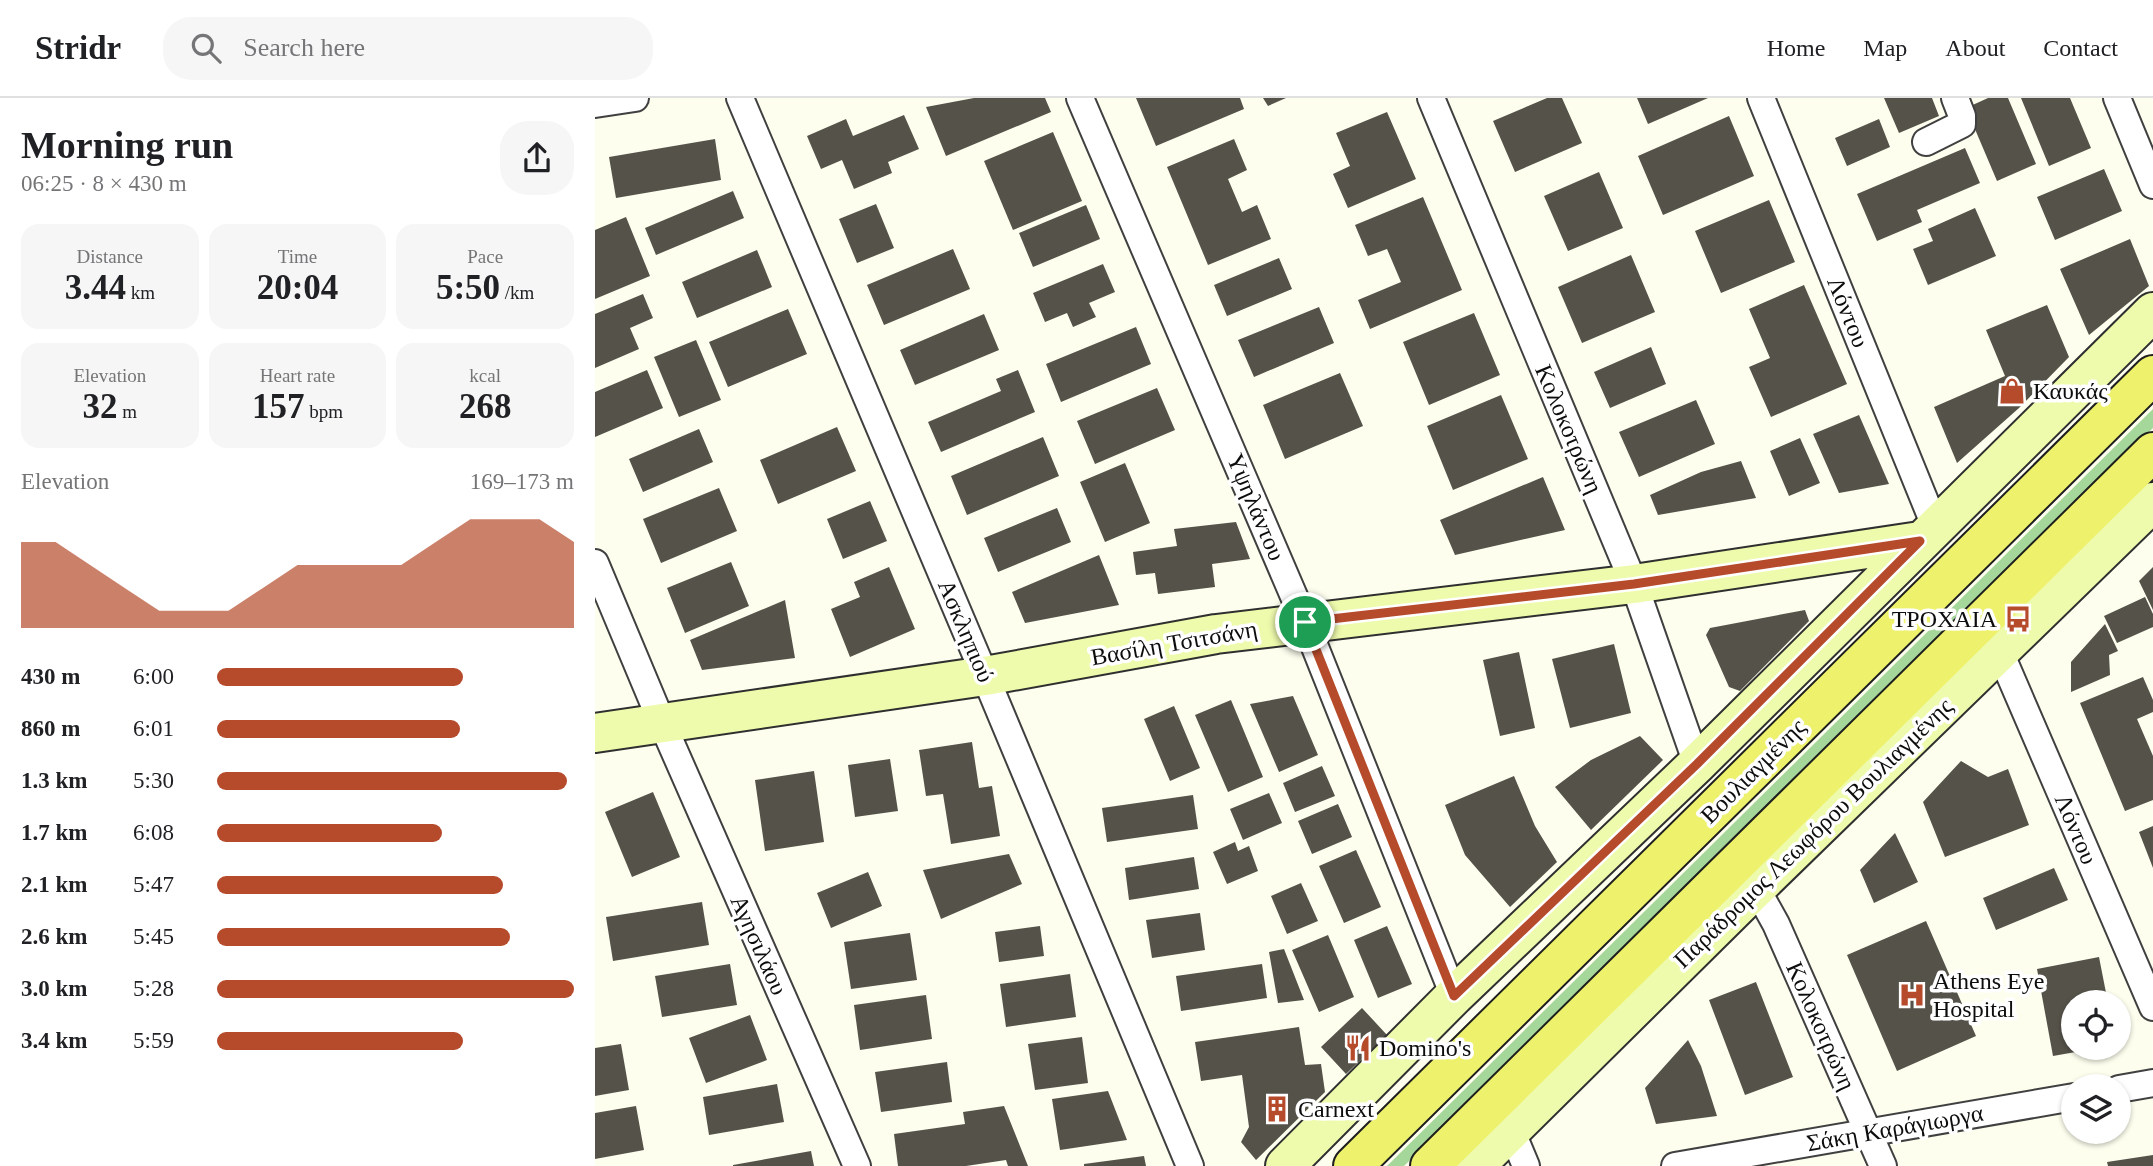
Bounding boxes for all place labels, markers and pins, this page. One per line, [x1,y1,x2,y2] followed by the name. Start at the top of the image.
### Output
[1997,376,2027,406] shop icon: Καυκάς
[2033,378,2108,404] place label: Καυκάς
[1275,592,1335,652] pin
[2003,604,2033,634] bus stop icon: ΤΡΟΧΑΙΑ
[1892,606,1998,632] place label: ΤΡΟΧΑΙΑ
[1933,968,2044,1022] place label: Athens Eye Hospital
[1897,980,1927,1010] hospital icon: Athens Eye Hospital
[1343,1033,1373,1063] restaurant icon: Domino's
[1379,1035,1471,1061] place label: Domino's
[1262,1094,1292,1124] building icon: Carnext
[1298,1096,1374,1122] place label: Carnext

